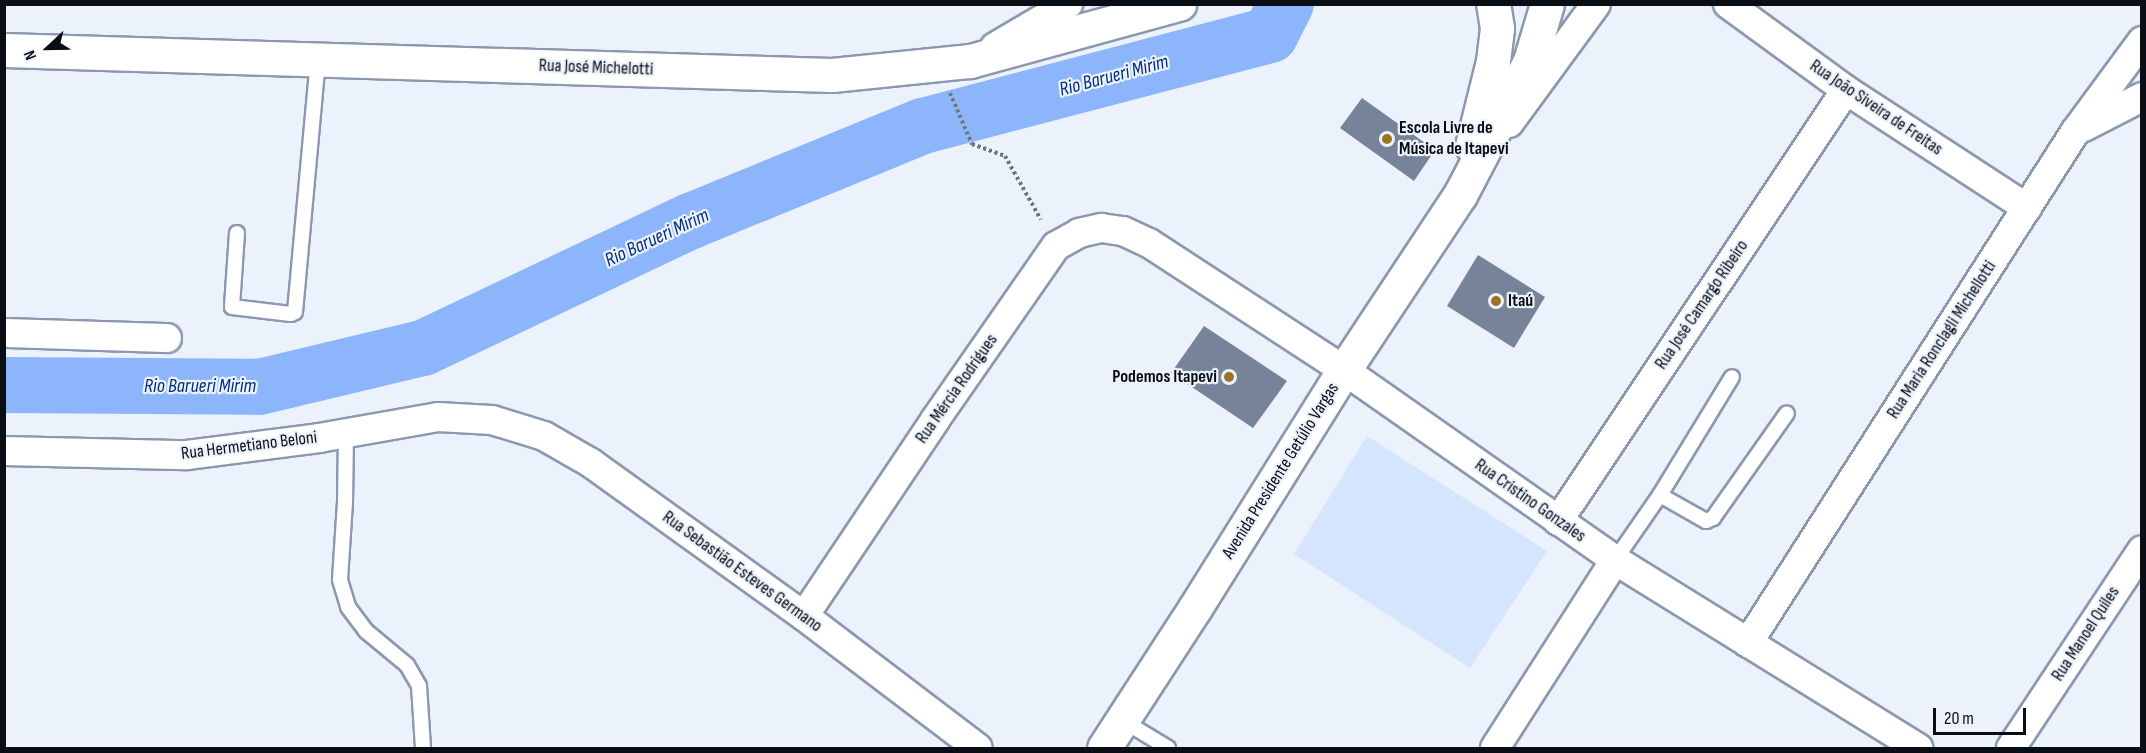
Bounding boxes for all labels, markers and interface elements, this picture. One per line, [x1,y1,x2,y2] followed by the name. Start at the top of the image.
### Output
[18,18,78,78] north arrow
[20,47,41,62] text: N
[1057,50,1171,102] water label: Rio Barueri Mirim
[538,55,654,81] street label: Rua José Michelotti
[1805,55,1947,161] street label: Rua João Siveira de Freitas
[1399,118,1509,160] place label: Escola Livre de Música de Itapevi
[1380,132,1394,146] marker: Escola Livre de Música de Itapevi
[601,203,713,273] water label: Rio Barueri Mirim
[1651,236,1753,374] street label: Rua José Camargo Ribeiro
[1883,257,2001,423] street label: Rua Maria Ronclagli Michellotti
[1508,290,1533,312] place label: Itaú
[1489,294,1503,308] marker: Itaú
[911,330,1003,448] street label: Rua Mércia Rodrigues
[1112,366,1217,388] place label: Podemos Itapevi
[1222,370,1236,384] marker: Podemos Itapevi
[144,374,256,398] water label: Rio Barueri Mirim
[1218,379,1344,563] street label: Avenida Presidente Getúlio Vargas
[180,427,318,465] street label: Rua Hermetiano Beloni
[1470,455,1590,547] street label: Rua Cristino Gonzales
[658,507,826,637] street label: Rua Sebastião Esteves Germano
[2047,583,2125,685] street label: Rua Manoel Quiles
[1936,696,2029,734] scale bar
[1944,708,1974,729] text: 20 m

